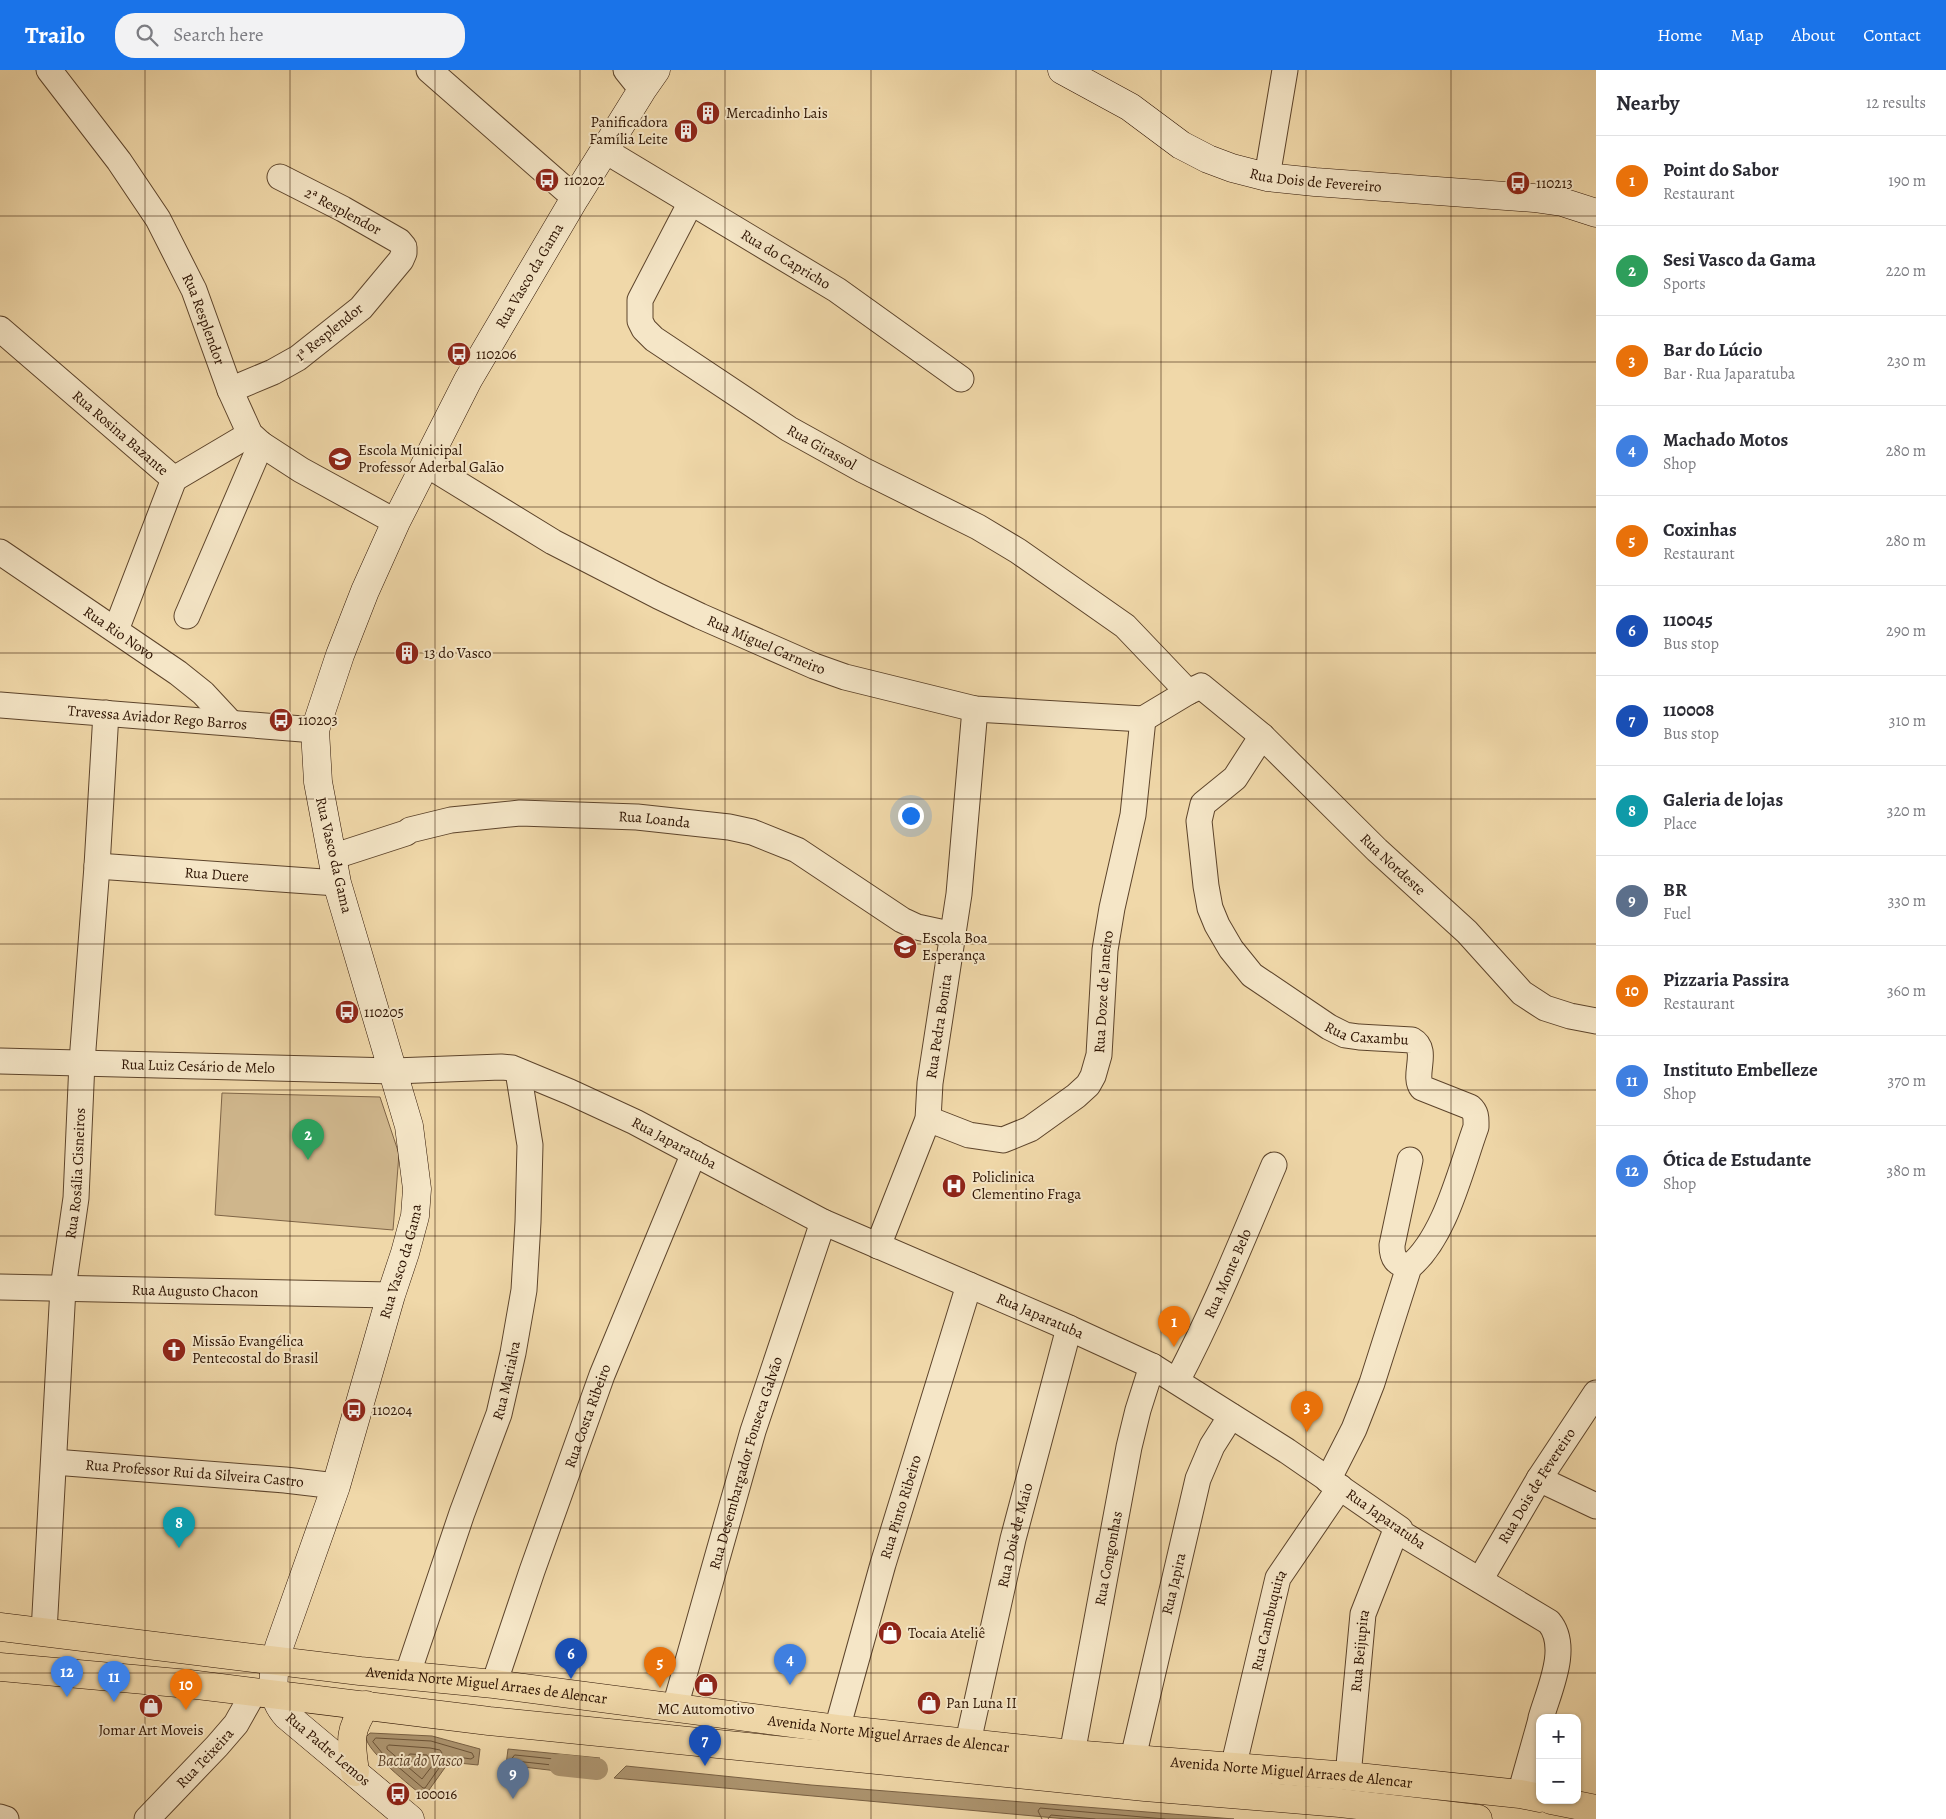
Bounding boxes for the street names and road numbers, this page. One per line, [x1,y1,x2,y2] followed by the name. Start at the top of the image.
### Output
[1248,163,1382,197] street label: Rua Dois de Fevereiro
[301,182,385,240] street label: 2ª Resplendor
[491,219,568,332] street label: Rua Vasco da Gama
[737,224,834,294] street label: Rua do Capricho
[177,270,230,368] street label: Rua Resplendor
[291,298,367,366] street label: 1ª Resplendor
[68,386,173,480] street label: Rua Rosina Bazante
[783,420,860,475] street label: Rua Girassol
[79,602,159,664] street label: Rua Rio Novo
[704,610,828,679] street label: Rua Miguel Carneiro
[67,700,248,735] street label: Travessa Aviador Rego Barros
[311,795,357,915] street label: Rua Vasco da Gama
[618,806,691,833] street label: Rua Loanda
[1356,829,1430,900] street label: Rua Nordeste
[184,862,250,887] street label: Rua Duere
[1089,929,1118,1054] street label: Rua Doze de Janeiro
[921,973,957,1080] street label: Rua Pedra Bonita
[1321,1016,1410,1050] street label: Rua Caxambu
[121,1054,275,1078] street label: Rua Luiz Cesário de Melo
[60,1107,90,1240] street label: Rua Rosália Cisneiros
[628,1112,720,1174] street label: Rua Japaratuba
[375,1203,426,1321] street label: Rua Vasco da Gama
[1199,1225,1256,1322] street label: Rua Monte Belo
[131,1280,259,1302] street label: Rua Augusto Chacon
[993,1288,1087,1343] street label: Rua Japaratuba
[488,1340,525,1423] street label: Rua Marialva
[704,1354,787,1572] street label: Rua Desembargador Fonseca Galvão
[560,1361,616,1471] street label: Rua Costa Ribeiro
[1493,1424,1580,1547] street label: Rua Dois de Fevereiro
[875,1452,926,1561] street label: Rua Pinto Ribeiro
[85,1454,305,1492] street label: Rua Professor Rui da Silveira Castro
[993,1481,1037,1590] street label: Rua Dois de Maio
[1342,1484,1430,1554] street label: Rua Japaratuba
[1090,1509,1127,1607] street label: Rua Congonhas
[1157,1551,1191,1617] street label: Rua Japira
[1246,1565,1291,1673] street label: Rua Cambuquira
[1346,1606,1374,1693] street label: Rua Beijupira
[364,1662,609,1709] street label: Avenida Norte Miguel Arraes de Alencar
[281,1707,375,1791] street label: Rua Padre Lemos
[766,1710,1011,1757] street label: Avenida Norte Miguel Arraes de Alencar
[172,1724,238,1793] street label: Rua Teixeira
[1169,1752,1414,1793] street label: Avenida Norte Miguel Arraes de Alencar

